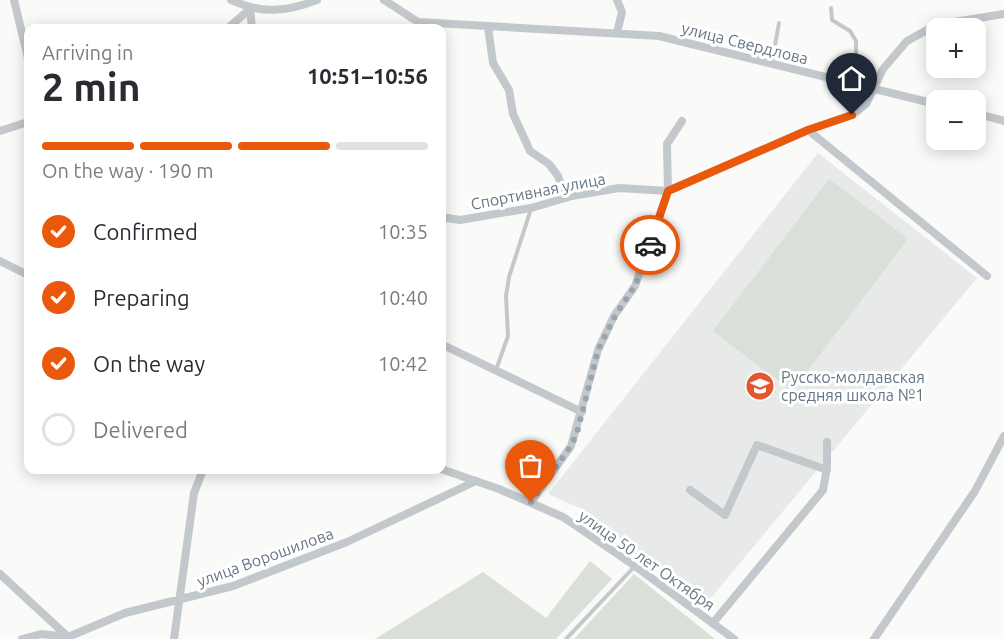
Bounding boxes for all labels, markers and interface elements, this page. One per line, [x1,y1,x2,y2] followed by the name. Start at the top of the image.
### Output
[926,18,986,150] map controls
[926,18,986,78] button: +
[680,19,810,67] street label: улица Свердлова
[42,41,133,64] text: Arriving in
[826,53,877,115] pin
[835,62,868,95] icon: home
[307,63,428,88] text: 10:51–10:56
[42,65,141,108] text: 2 min
[926,90,986,150] button: −
[42,159,214,182] text: On the way · 190 m
[469,169,607,213] street label: Спортивная улица
[42,215,75,248] icon: check
[620,215,680,275] courier
[93,219,198,244] text: Confirmed
[378,220,428,243] text: 10:35
[634,229,667,262] icon: car
[42,281,75,314] icon: check
[93,285,190,310] text: Preparing
[378,286,428,309] text: 10:40
[42,347,75,380] icon: check
[93,351,205,376] text: On the way
[378,352,428,375] text: 10:42
[781,368,925,404] place label: Русско-молдавская средняя школа №1
[744,370,776,402] school or university icon: Русско-молдавская средняя школа №1
[93,417,188,442] text: Delivered
[505,440,556,502] pin
[514,449,547,482] icon: bag
[576,506,718,614] street label: улица 50 лет Октября
[194,524,336,590] street label: улица Ворошилова

